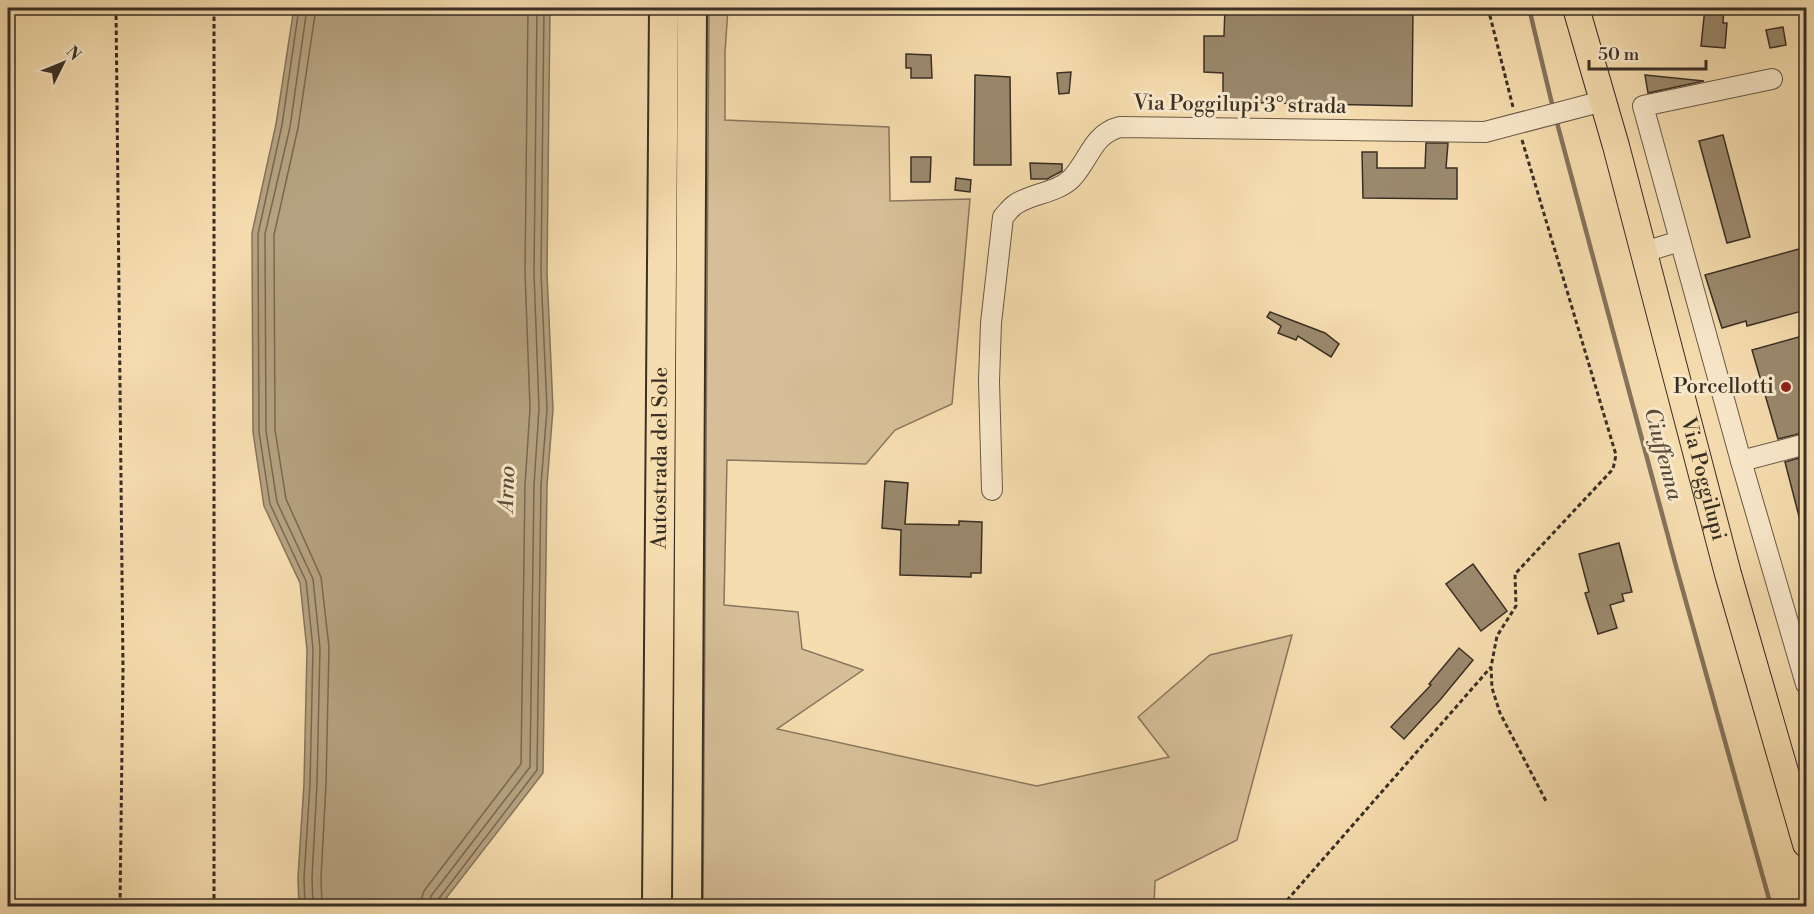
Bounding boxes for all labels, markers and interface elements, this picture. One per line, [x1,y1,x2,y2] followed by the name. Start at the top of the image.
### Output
[33,33,93,93] north arrow
[1589,33,1706,71] scale bar
[62,42,85,65] text: N
[1598,43,1640,66] text: 50 m
[1132,90,1347,120] street label: Via Poggilupi 3° strada
[647,367,674,550] street label: Autostrada del Sole
[1673,374,1774,400] place label: Porcellotti
[1779,380,1793,394] marker: Porcellotti
[1638,405,1688,504] water label: Ciuffenna
[1674,414,1732,544] street label: Via Poggilupi
[493,465,521,515] water label: Arno

